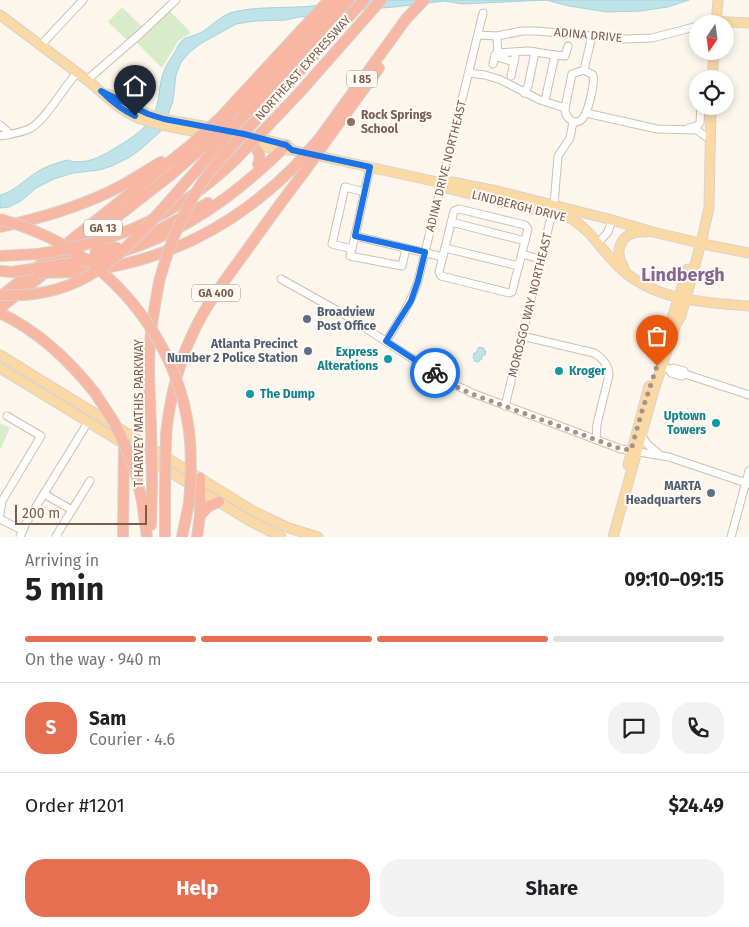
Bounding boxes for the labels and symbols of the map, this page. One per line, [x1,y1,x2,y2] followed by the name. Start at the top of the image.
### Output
[252,13,354,123] street label: NORTHEAST EXPRESSWAY
[689,15,734,60] north arrow
[554,25,622,45] street label: ADINA DRIVE
[114,65,156,116] pin
[347,70,377,88] road number: I 85
[423,98,469,233] street label: ADINA DRIVE NORTHEAST
[361,108,432,136] place label: Rock Springs School
[345,116,357,128] marker: Rock Springs School
[470,187,568,225] street label: LINDBERGH DRIVE
[84,220,122,237] road number: GA 13
[505,231,555,379] street label: MOROSGO WAY NORTHEAST
[641,264,725,286] district label: Lindbergh
[192,284,240,302] road number: GA 400
[317,305,376,333] place label: Broadview Post Office
[301,313,313,325] marker: Broadview Post Office
[636,315,678,366] pin
[167,337,298,365] place label: Atlanta Precinct Number 2 Police Station
[132,339,146,487] street label: T HARVEY MATHIS PARKWAY
[302,345,314,357] marker: Atlanta Precinct Number 2 Police Station
[317,345,378,373] place label: Express Alterations
[410,348,460,398] courier
[382,353,394,365] marker: Express Alterations
[569,364,606,378] place label: Kroger
[553,365,565,377] marker: Kroger
[260,387,315,401] place label: The Dump
[244,388,256,400] marker: The Dump
[664,409,706,437] place label: Uptown Towers
[710,417,722,429] marker: Uptown Towers
[626,479,702,507] place label: MARTA Headquarters
[705,487,717,499] marker: MARTA Headquarters
[15,502,148,525] scale bar

